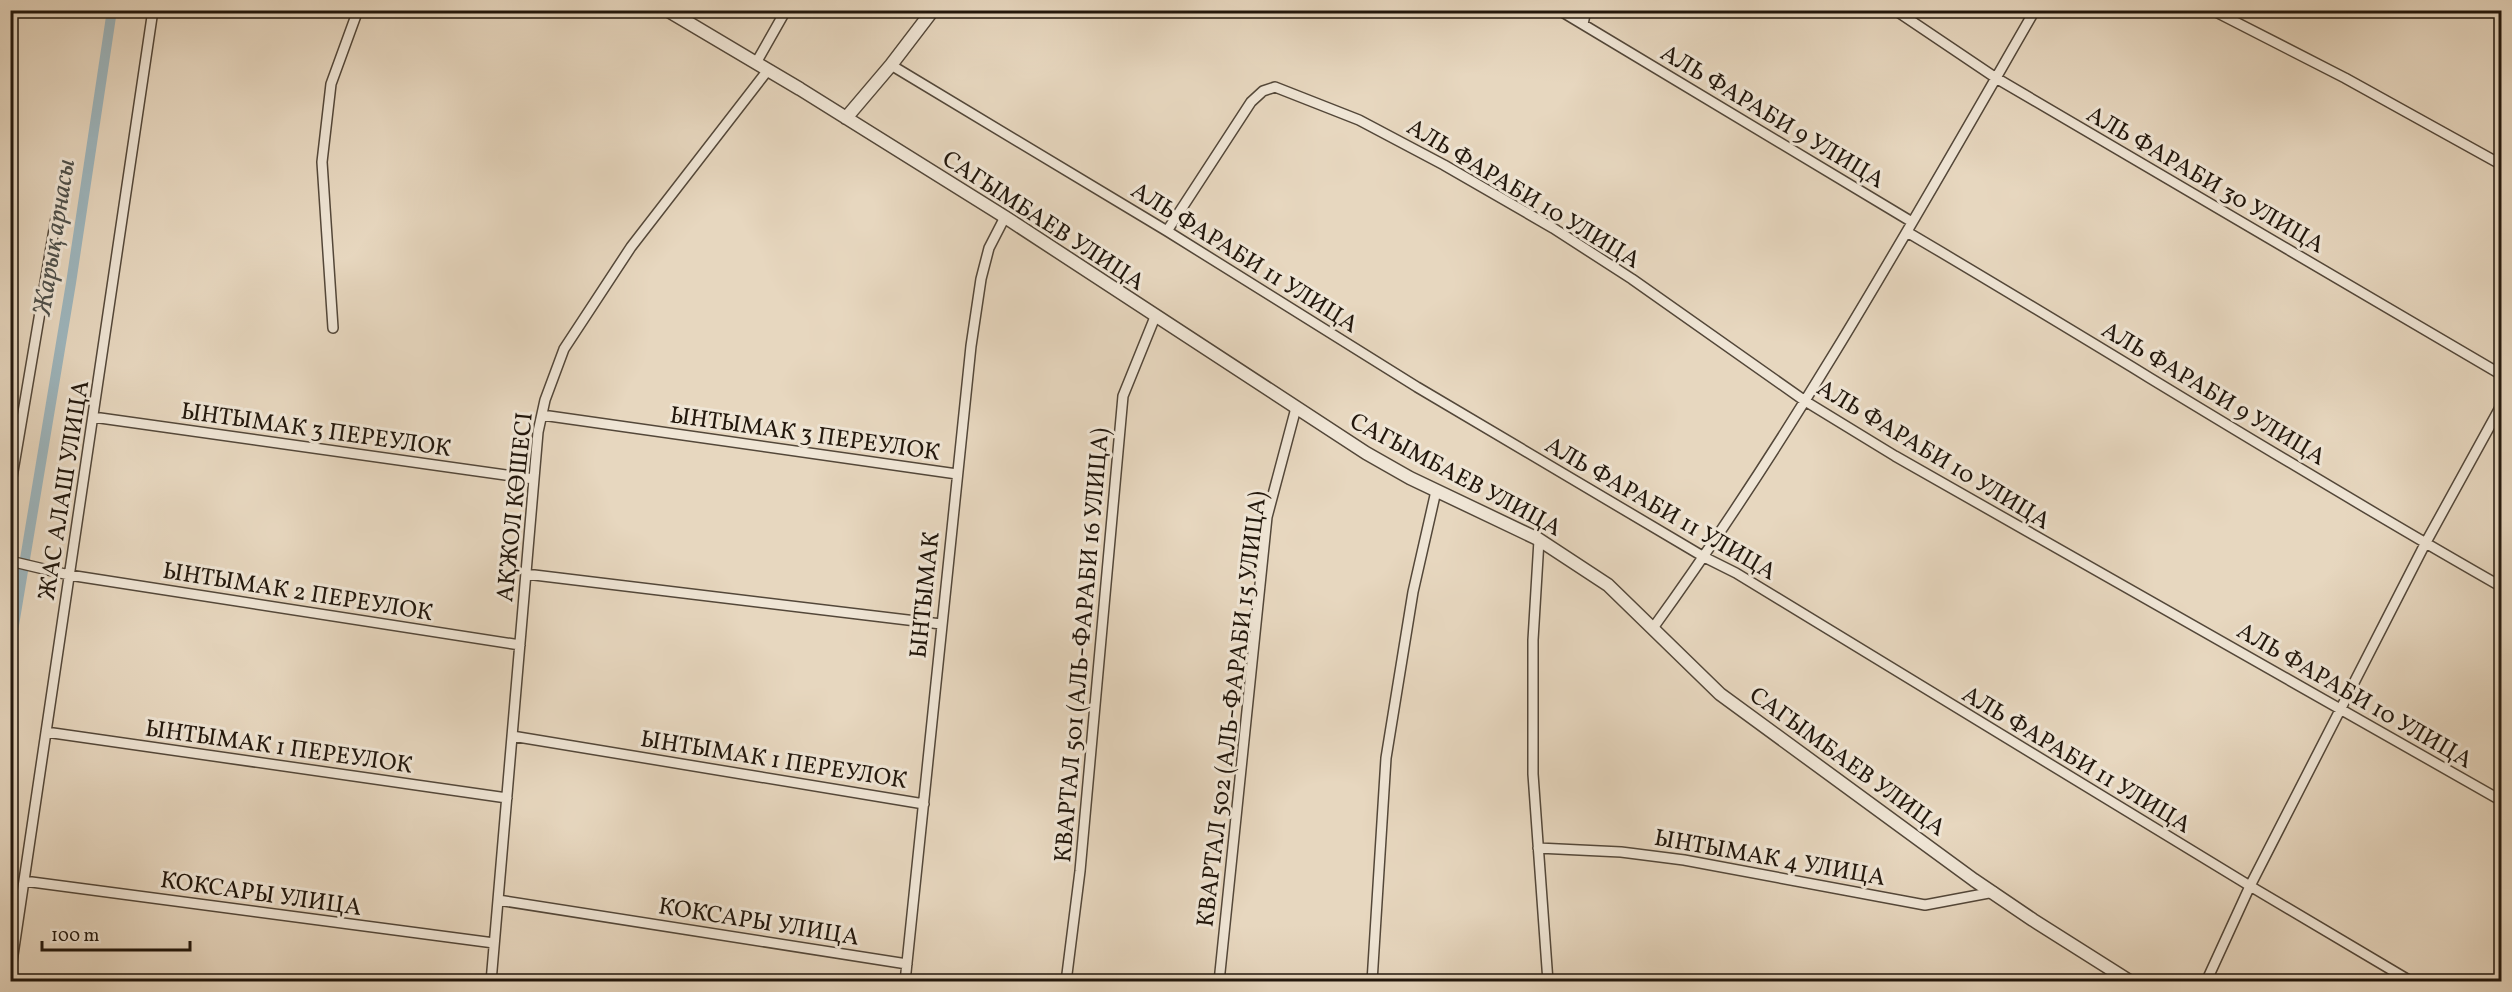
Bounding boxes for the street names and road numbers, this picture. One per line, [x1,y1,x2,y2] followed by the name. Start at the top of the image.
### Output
[1653,37,1891,198] street label: АЛЬ ФАРАБИ 9 УЛИЦА
[2080,99,2330,263] street label: АЛЬ ФАРАБИ 30 УЛИЦА
[1400,111,1646,278] street label: АЛЬ ФАРАБИ 10 УЛИЦА
[935,143,1151,300] street label: САГЫМБАЕВ УЛИЦА
[1124,175,1364,343] street label: АЛЬ ФАРАБИ 11 УЛИЦА
[2094,314,2332,475] street label: АЛЬ ФАРАБИ 9 УЛИЦА
[1810,372,2056,539] street label: АЛЬ ФАРАБИ 10 УЛИЦА
[31,378,99,603] street label: ЖАС АЛАШ УЛИЦА
[178,395,453,467] street label: ЫНТЫМАК 3 ПЕРЕУЛОК
[667,399,942,471] street label: ЫНТЫМАК 3 ПЕРЕУЛОК
[1343,405,1567,546] street label: САГЫМБАЕВ УЛИЦА
[489,411,543,604] street label: АҚЖОЛ КӨШЕСІ
[1047,426,1119,864] street label: КВАРТАЛ 501 (АЛЬ-ФАРАБИ 16 УЛИЦА)
[1538,429,1782,590] street label: АЛЬ ФАРАБИ 11 УЛИЦА
[1189,489,1277,929] street label: КВАРТАЛ 502 (АЛЬ-ФАРАБИ 15 УЛИЦА)
[902,530,950,660] street label: ЫНТЫМАК
[160,555,435,631] street label: ЫНТЫМАК 2 ПЕРЕУЛОК
[2230,615,2478,778] street label: АЛЬ ФАРАБИ 10 УЛИЦА
[1955,679,2197,843] street label: АЛЬ ФАРАБИ 11 УЛИЦА
[1741,680,1952,846] street label: САГЫМБАЕВ УЛИЦА
[143,712,415,784] street label: ЫНТЫМАК 1 ПЕРЕУЛОК
[638,723,910,799] street label: ЫНТЫМАК 1 ПЕРЕУЛОК
[1651,822,1888,896] street label: ЫНТЫМАК 4 УЛИЦА
[158,864,364,926] street label: КОКСАРЫ УЛИЦА
[656,890,862,956] street label: КОКСАРЫ УЛИЦА

